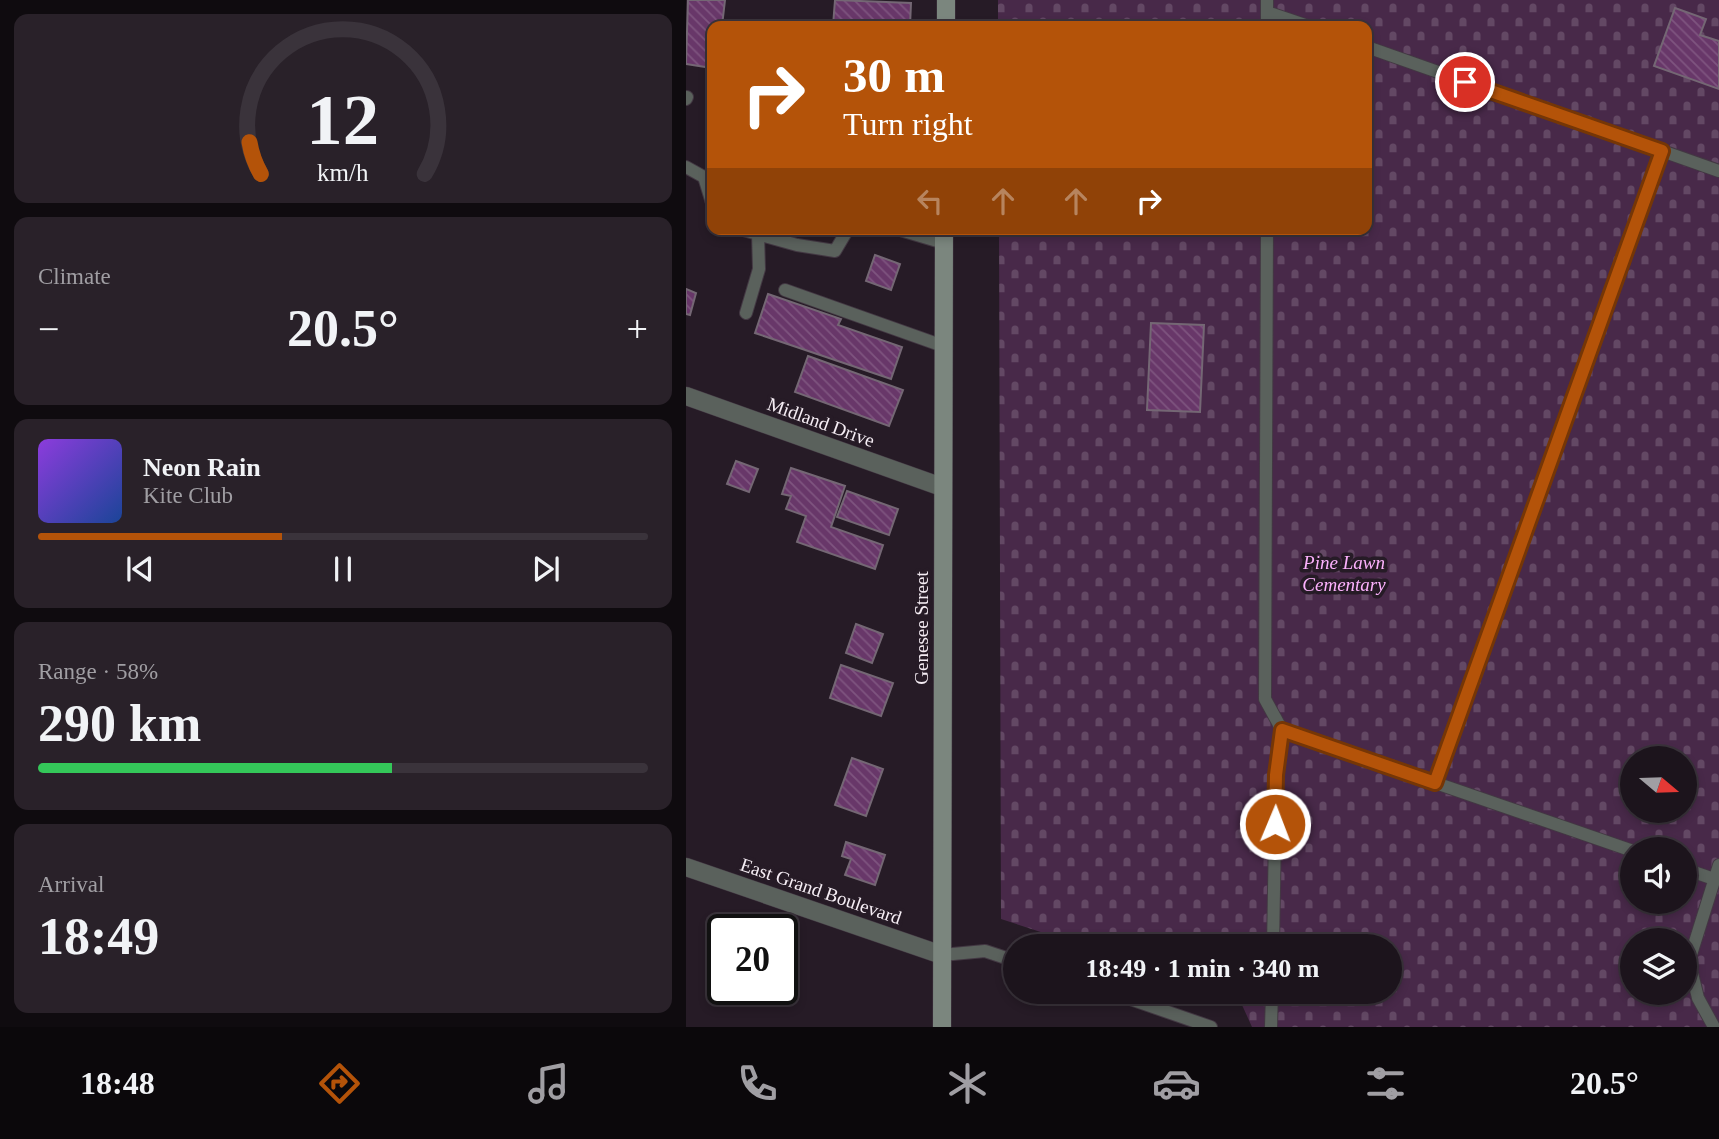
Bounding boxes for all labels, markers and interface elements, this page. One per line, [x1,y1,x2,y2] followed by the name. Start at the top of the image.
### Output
[843,48,945,103] text: 30 m
[728,49,819,140] icon: right
[1435,52,1495,112] pin
[1446,63,1484,101] icon: arrive
[307,80,379,161] text: 12
[843,106,973,142] text: Turn right
[317,159,369,186] text: km/h
[911,182,949,220] icon: left
[984,182,1022,220] icon: ahead
[1057,182,1095,220] icon: ahead
[1130,182,1168,220] icon: right
[38,264,111,289] text: Climate
[287,300,399,357] text: 20.5°
[38,308,59,350] text: −
[627,308,648,350] text: +
[765,393,877,451] street label: Midland Drive
[143,453,261,482] text: Neon Rain
[143,483,233,508] text: Kite Club
[121,550,159,588] icon: previous
[324,550,362,588] icon: pause
[527,550,565,588] icon: next
[1302,552,1386,595] park label: Pine Lawn Cementary
[911,571,932,685] street label: Genesee Street
[38,659,158,684] text: Range · 58%
[38,695,201,752] text: 290 km
[1620,746,1698,822] north arrow
[1620,746,1697,1005] map controls
[1238,787,1312,861] position arrow
[1620,837,1697,914] button: sound
[738,854,905,929] street label: East Grand Boulevard
[38,872,104,897] text: Arrival
[38,908,159,965] text: 18:49
[707,914,798,1005] speed limit sign: 20
[1620,928,1697,1005] button: layers
[1086,954,1320,983] text: 18:49 · 1 min · 340 m
[315,1059,364,1108] icon: directions
[524,1059,573,1108] icon: music
[733,1059,782,1108] icon: phone
[943,1059,992,1108] icon: climate
[1152,1059,1201,1108] icon: car
[1361,1059,1410,1108] icon: filters
[80,1065,155,1101] text: 18:48
[1570,1065,1639,1101] text: 20.5°

